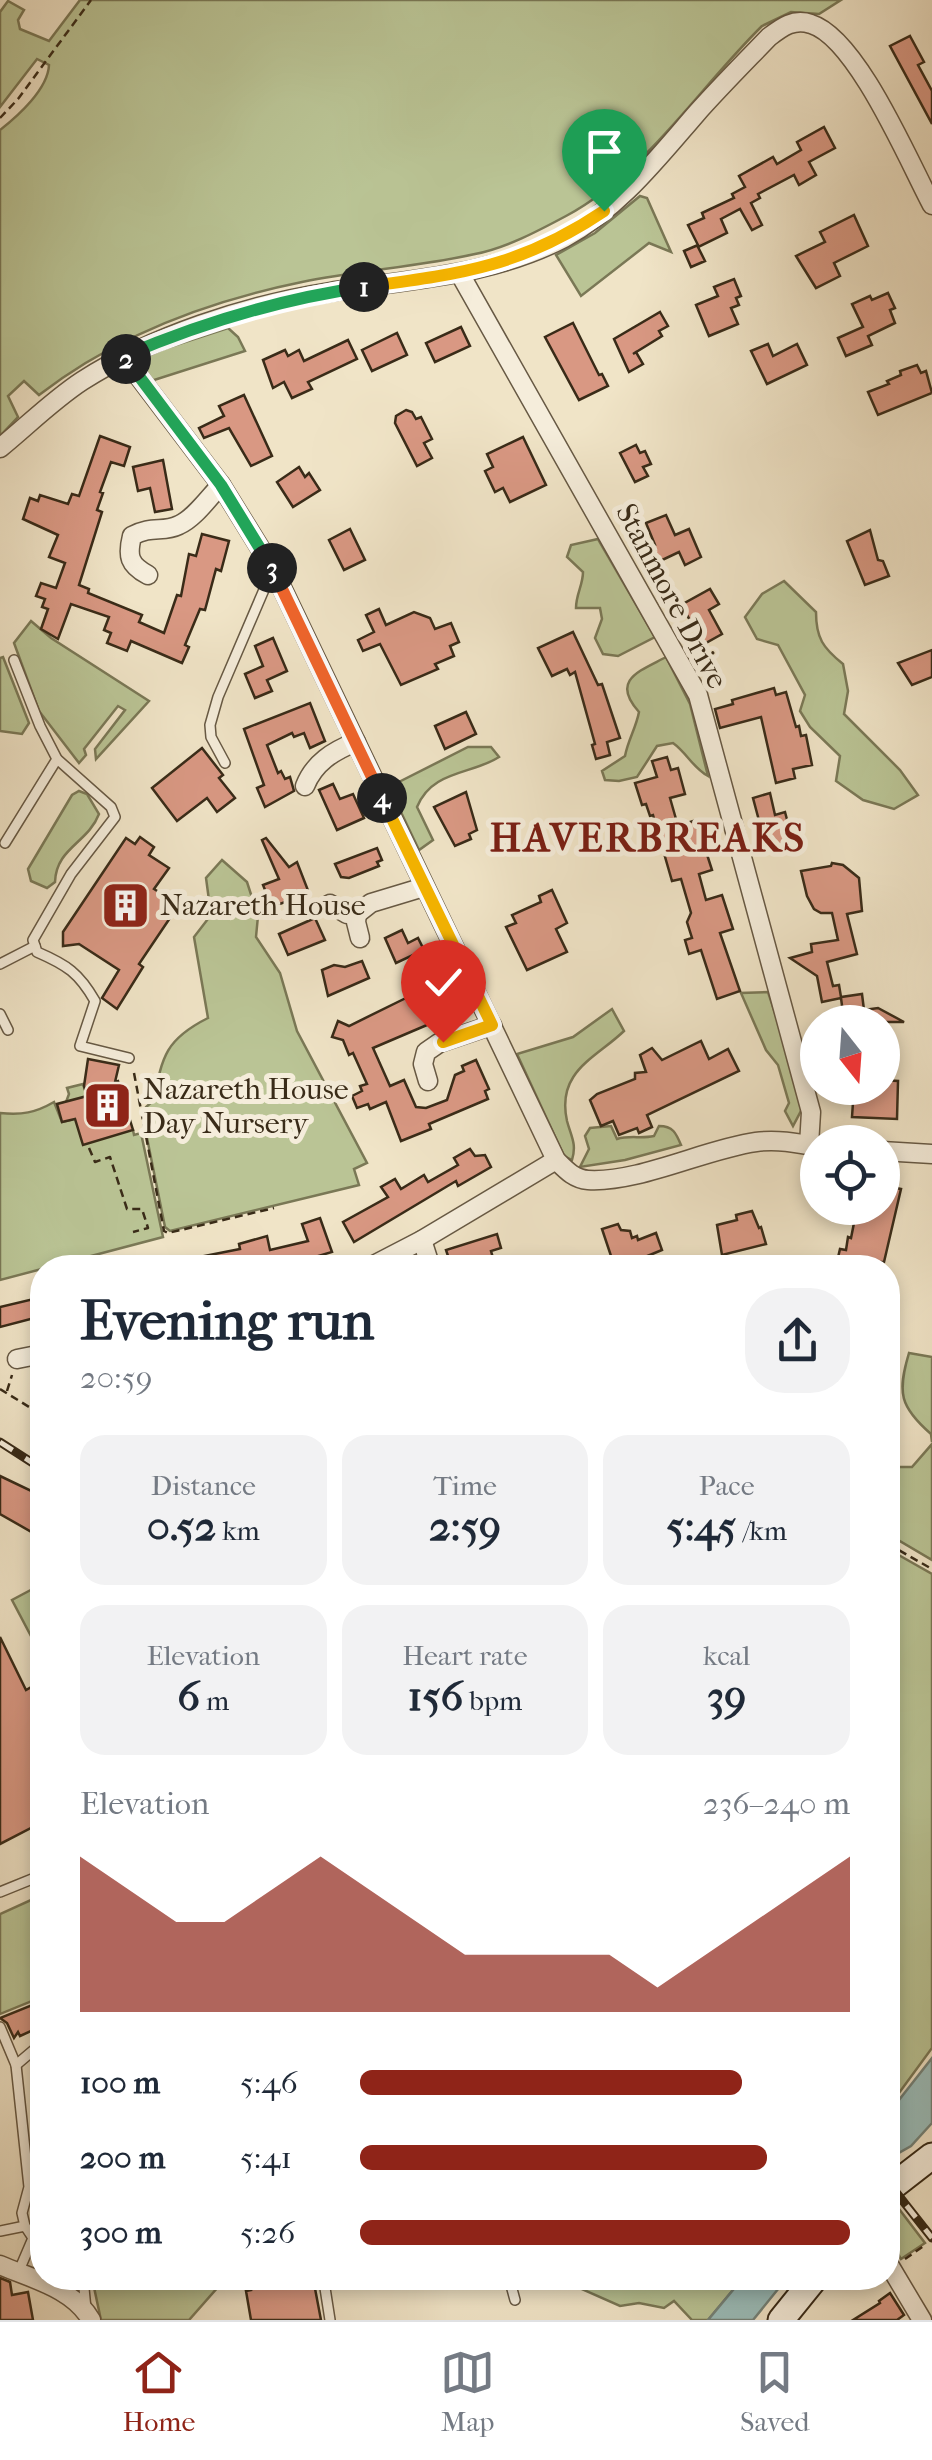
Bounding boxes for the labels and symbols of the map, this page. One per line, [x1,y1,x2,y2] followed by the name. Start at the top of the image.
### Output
[562,109,647,212] pin
[339,262,389,312] pin: 1
[101,334,151,384] pin: 2
[608,498,735,695] street label: Stanmore Drive
[247,543,297,593] pin: 3
[357,773,407,823] pin: 4
[490,815,806,861] district label: HAVERBREAKS
[99,879,151,931] building icon: Nazareth House
[160,888,366,923] place label: Nazareth House
[401,940,486,1043] pin
[800,1005,900,1105] north arrow
[143,1072,349,1141] place label: Nazareth House Day Nursery
[82,1080,134,1132] building icon: Nazareth House Day Nursery

